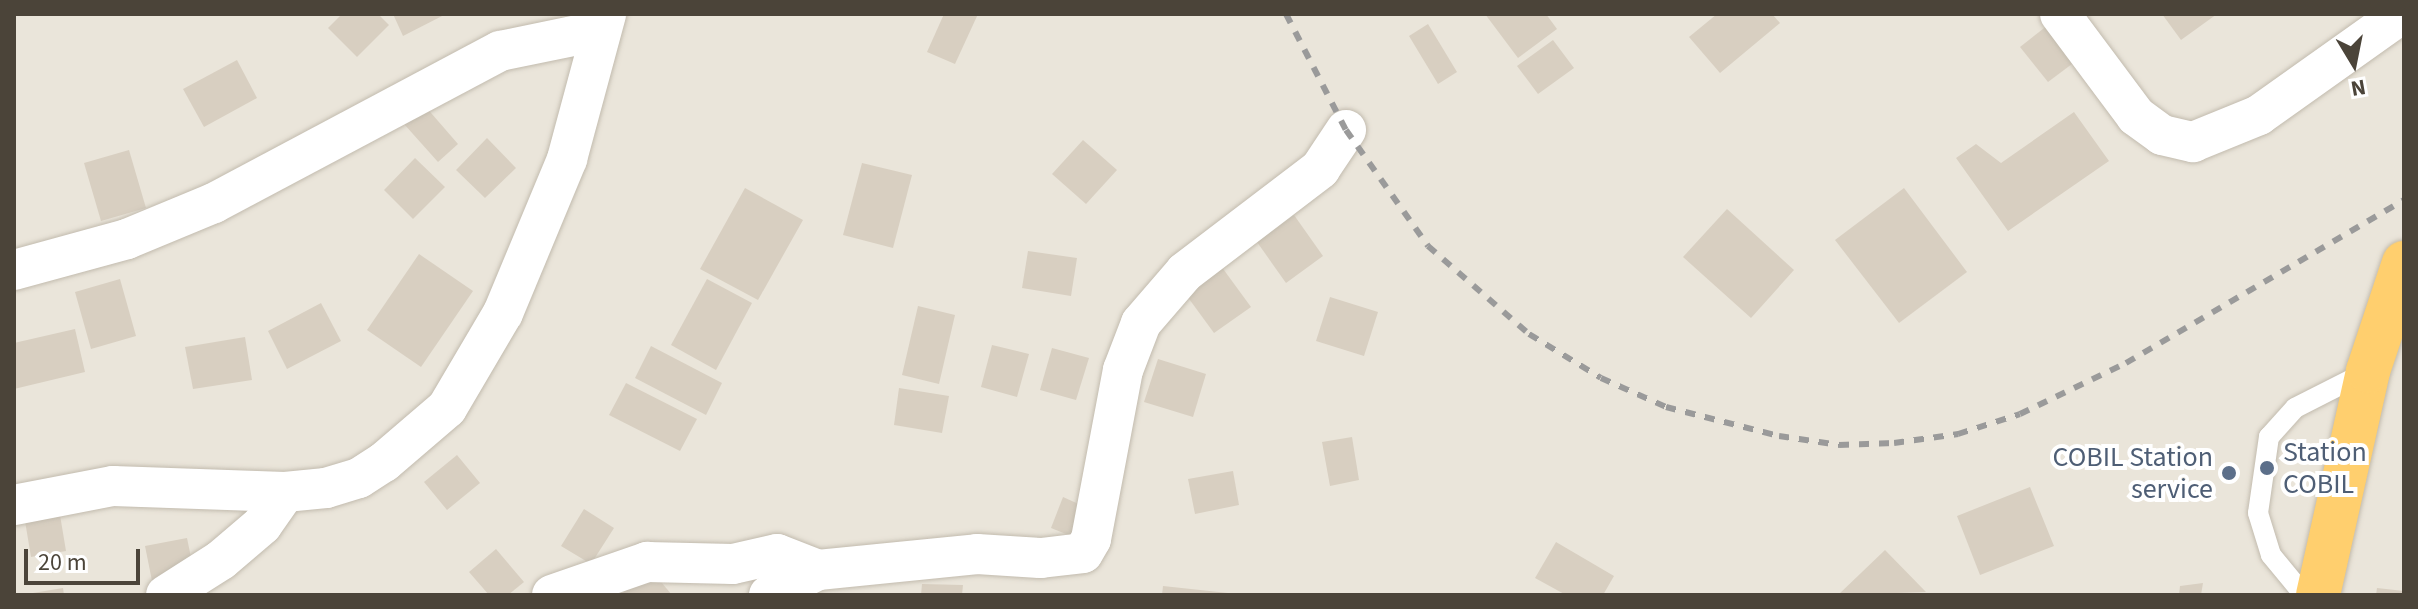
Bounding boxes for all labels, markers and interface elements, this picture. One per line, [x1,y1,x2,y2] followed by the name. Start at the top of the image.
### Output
[2314,24,2394,104] north arrow
[2348,71,2368,105] text: N
[2283,435,2367,501] place label: Station COBIL
[2052,440,2213,506] place label: COBIL Station service
[2258,459,2276,477] marker: Station COBIL
[2220,464,2238,482] marker: COBIL Station service
[28,533,144,583] scale bar
[38,545,87,580] text: 20 m

